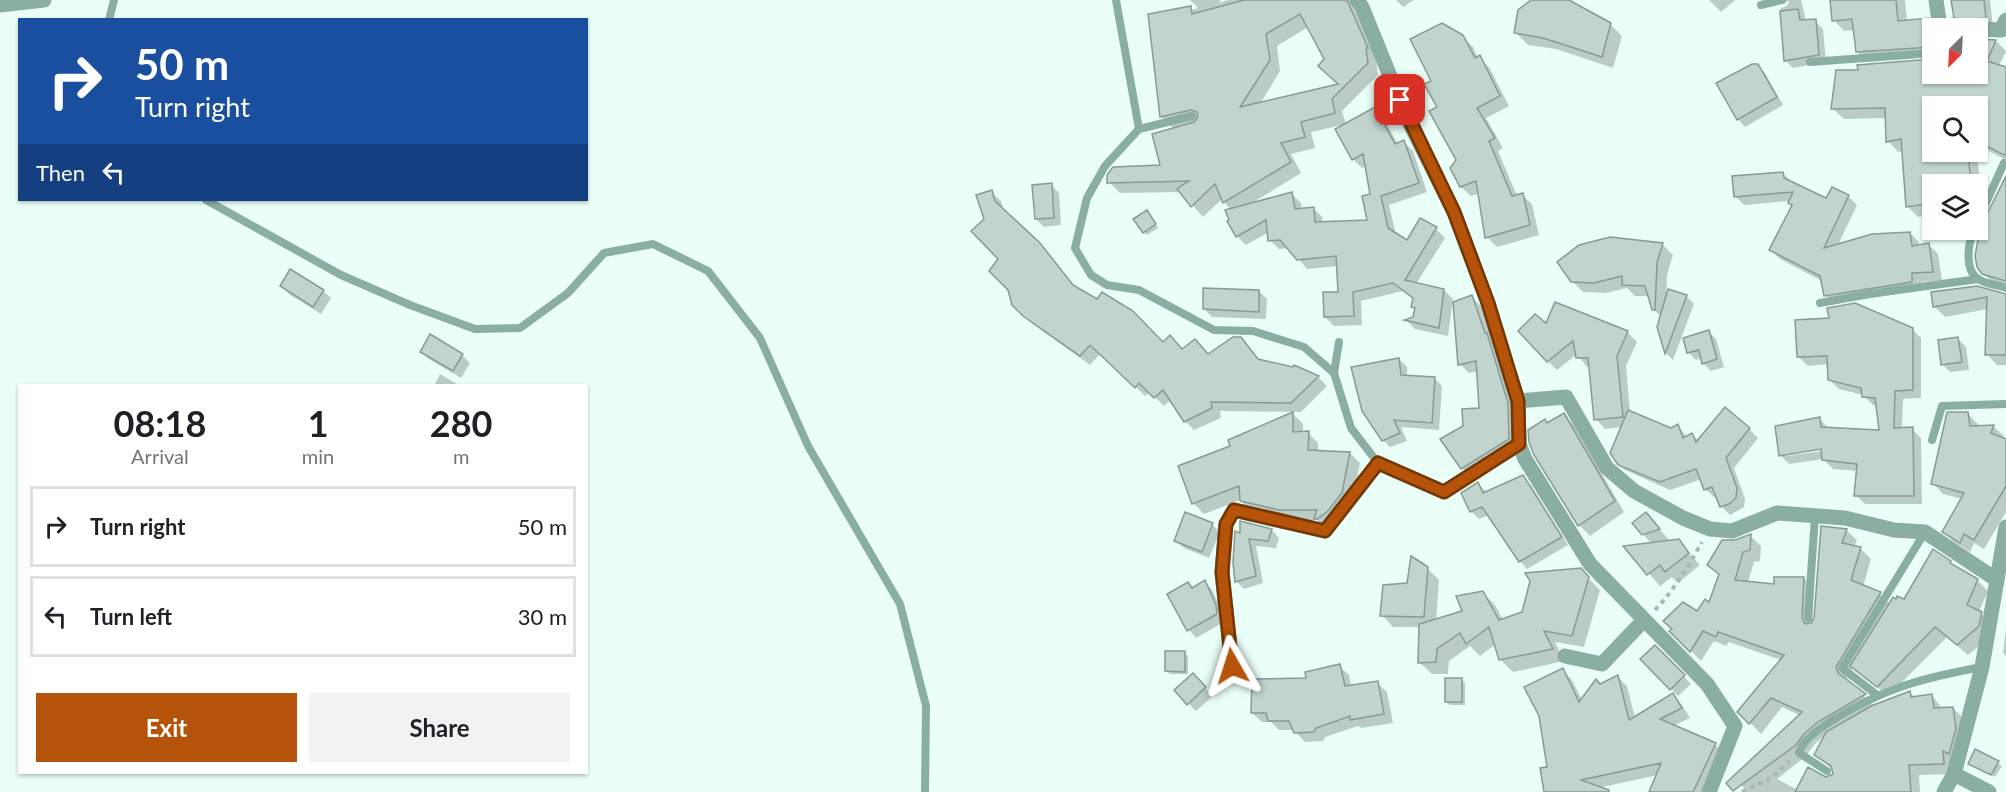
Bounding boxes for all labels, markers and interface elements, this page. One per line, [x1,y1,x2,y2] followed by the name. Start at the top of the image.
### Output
[1922,18,1988,84] north arrow
[1922,18,1988,240] map controls
[135,39,229,89] text: 50 m
[36,42,114,120] icon: right
[1374,74,1425,125] pin
[1383,83,1416,116] icon: arrive
[135,90,250,123] text: Turn right
[1922,96,1988,162] button: search
[97,156,130,189] icon: left
[36,159,85,186] text: Then
[1922,174,1988,240] button: layers
[114,401,206,445] text: 08:18
[308,401,329,445] text: 1
[430,401,492,445] text: 280
[131,444,189,468] text: Arrival
[302,444,334,468] text: min
[453,444,469,468] text: m
[39,510,72,543] icon: right
[90,513,185,540] text: Turn right
[518,513,567,540] text: 50 m
[39,600,72,633] icon: left
[90,603,172,630] text: Turn left
[518,603,567,630] text: 30 m
[1200,634,1264,698] position arrow
[36,693,297,762] button: Exit
[309,693,570,762] button: Share

